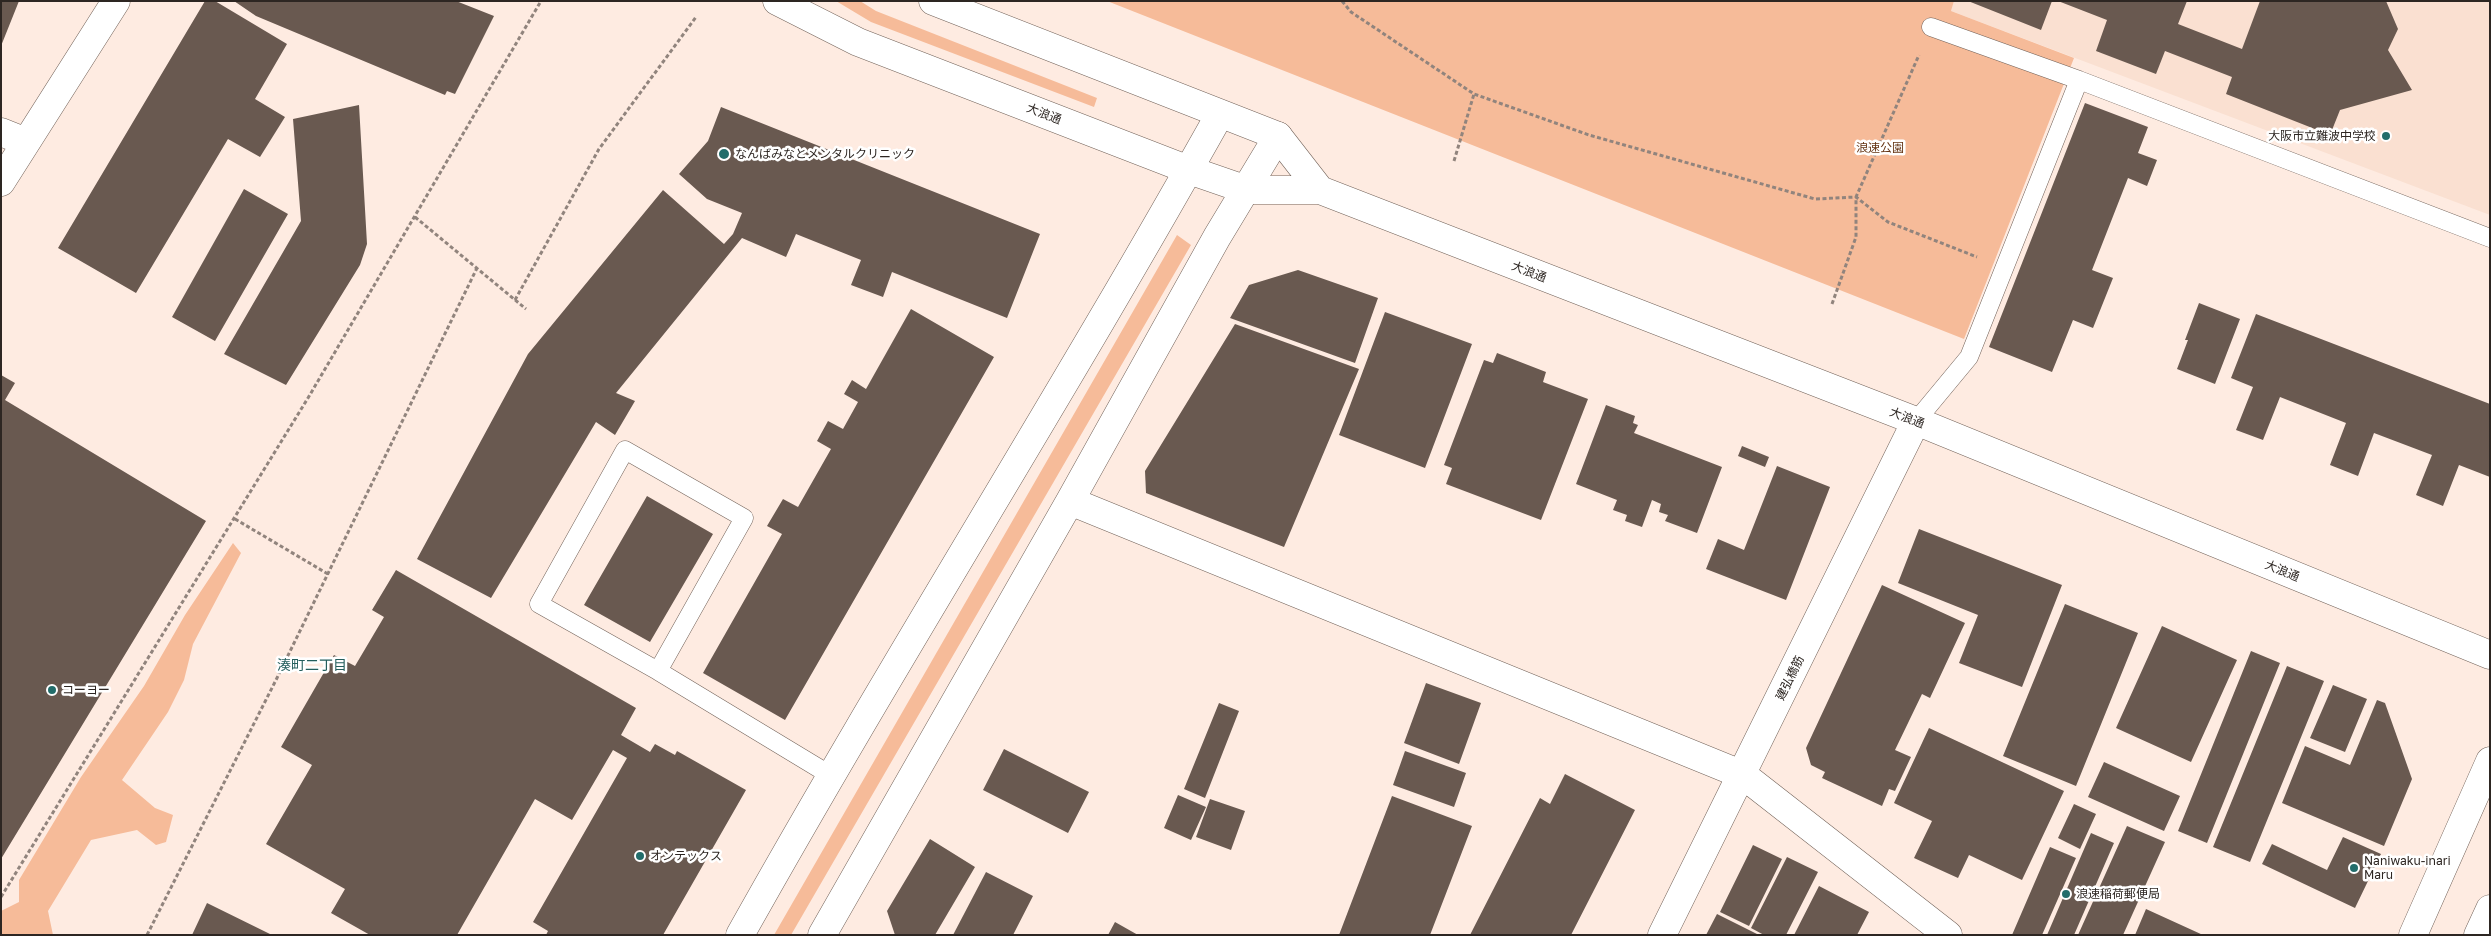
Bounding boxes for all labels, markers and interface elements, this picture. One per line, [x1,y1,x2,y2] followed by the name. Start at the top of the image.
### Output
[1025,101,1063,127] street label: 大浪通
[2268,129,2376,143] place label: 大阪市立難波中学校
[2380,130,2392,142] marker: 大阪市立難波中学校
[1856,141,1904,155] park label: 浪速公園
[717,147,731,161] marker: なんばみなとメンタルクリニック
[735,147,915,161] place label: なんばみなとメンタルクリニック
[1510,259,1548,285] street label: 大浪通
[1888,405,1926,431] street label: 大浪通
[2263,558,2301,584] street label: 大浪通
[1773,653,1807,703] street label: 建弘橋筋
[277,658,347,674] district label: 湊町二丁目
[62,683,110,697] place label: コーヨー
[46,684,58,696] marker: コーヨー
[650,849,722,863] place label: オンテックス
[634,850,646,862] marker: オンテックス
[2364,854,2451,882] place label: Naniwaku-inari Maru
[2348,862,2360,874] marker: Naniwaku-inari Maru
[2076,887,2160,901] place label: 浪速稲荷郵便局
[2060,888,2072,900] marker: 浪速稲荷郵便局

